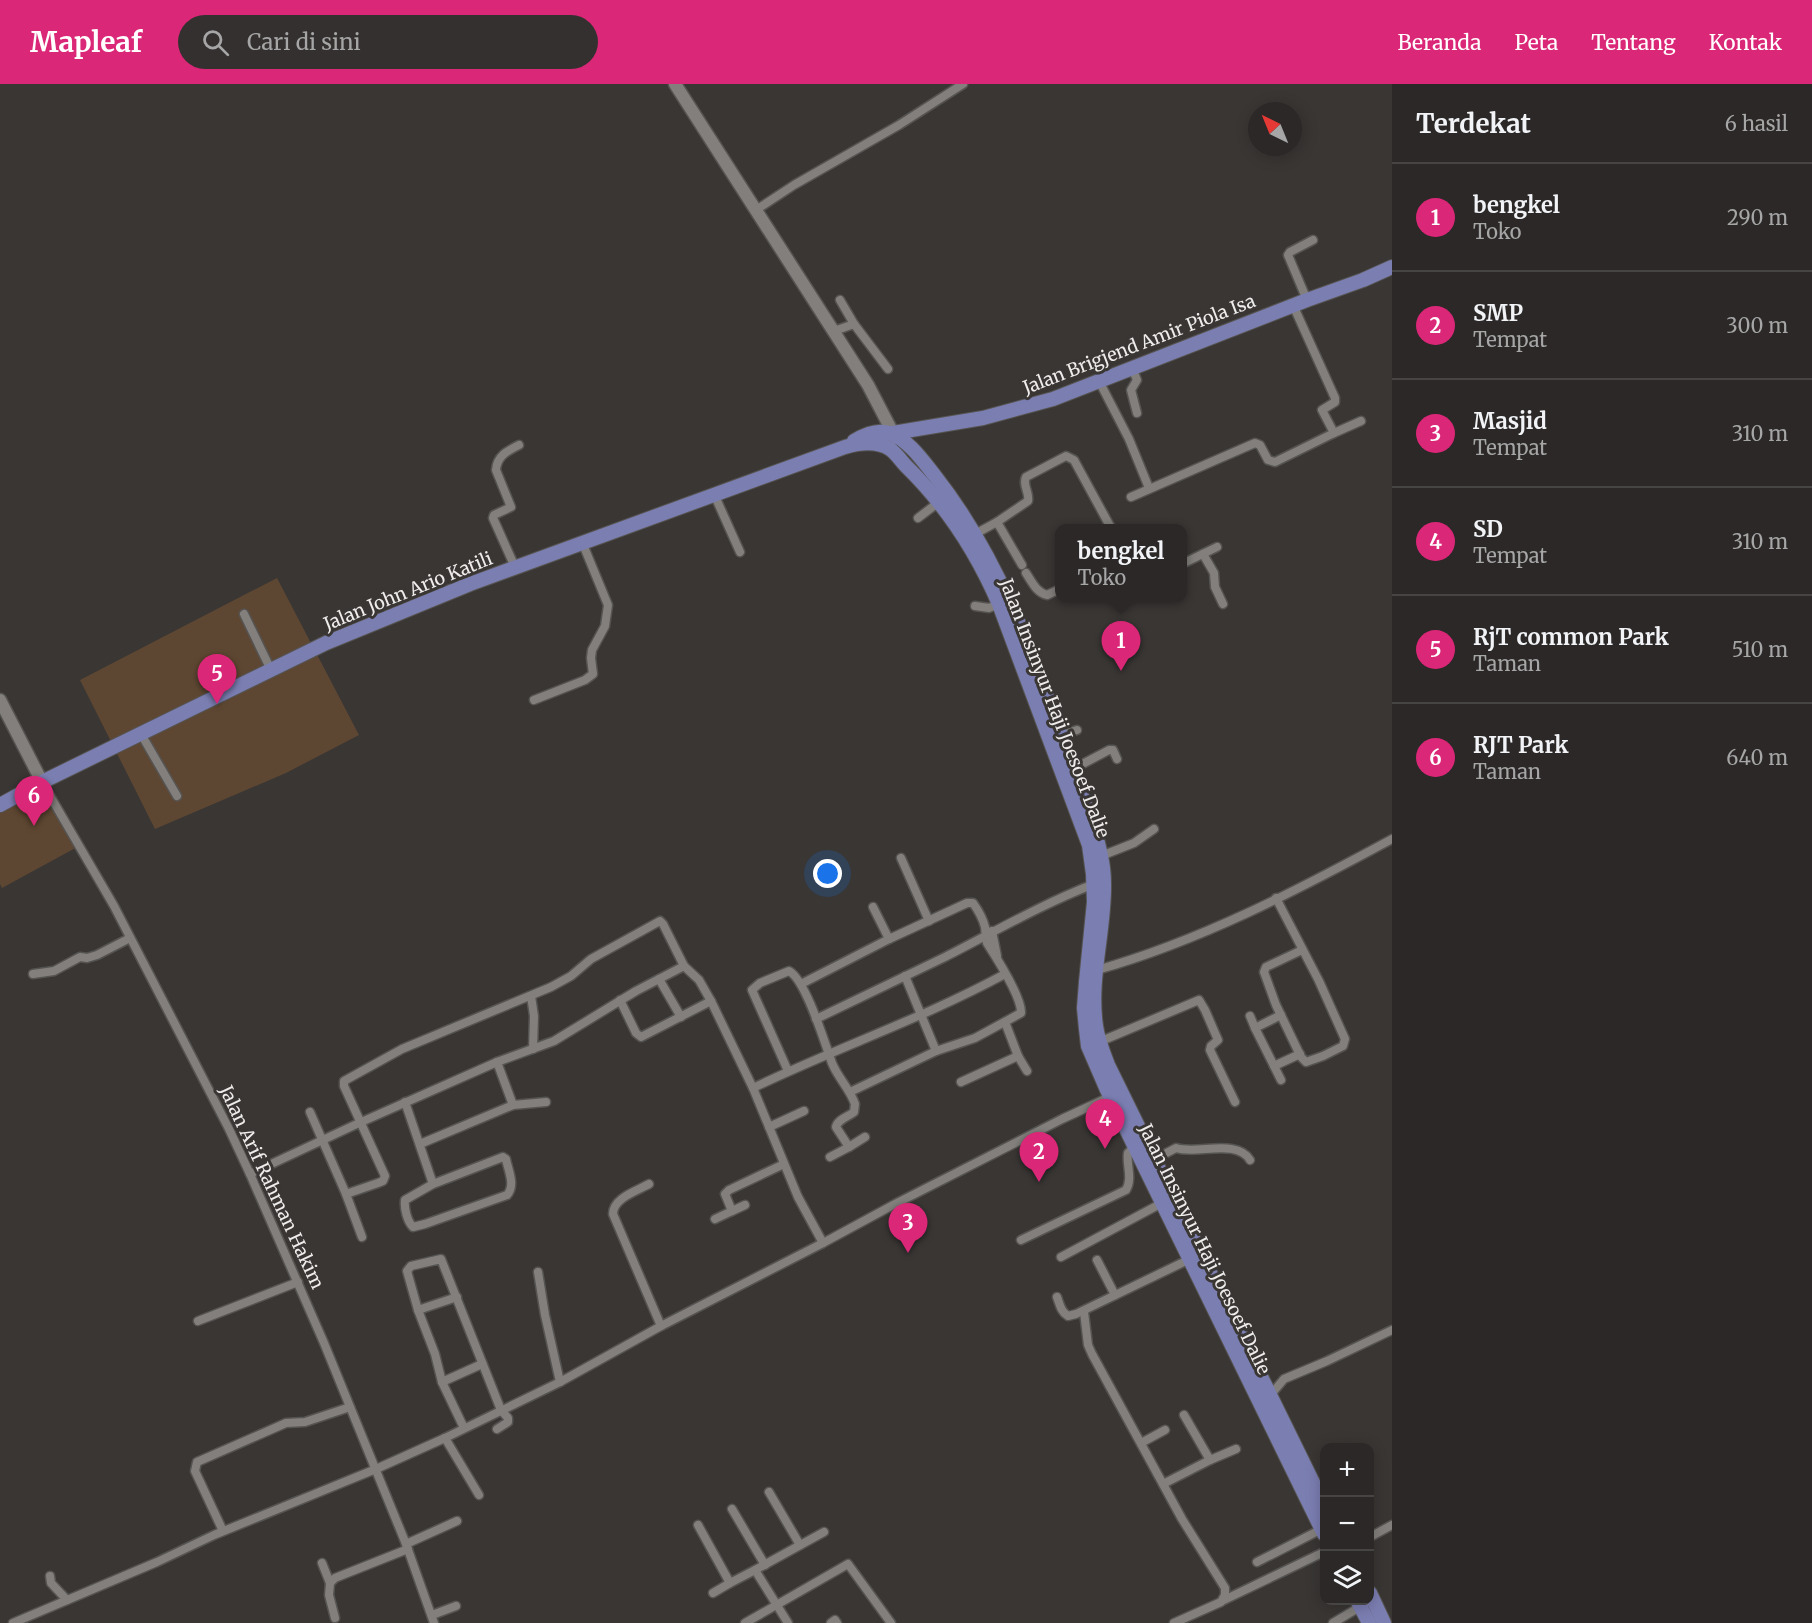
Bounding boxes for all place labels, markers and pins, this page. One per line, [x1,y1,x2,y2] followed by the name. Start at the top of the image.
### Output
[1102,622,1140,671] pin: 1
[198,654,236,704] pin: 5
[15,776,54,826] pin: 6
[1086,1100,1124,1149] pin: 4
[1020,1132,1058,1182] pin: 2
[888,1204,928,1253] pin: 3

